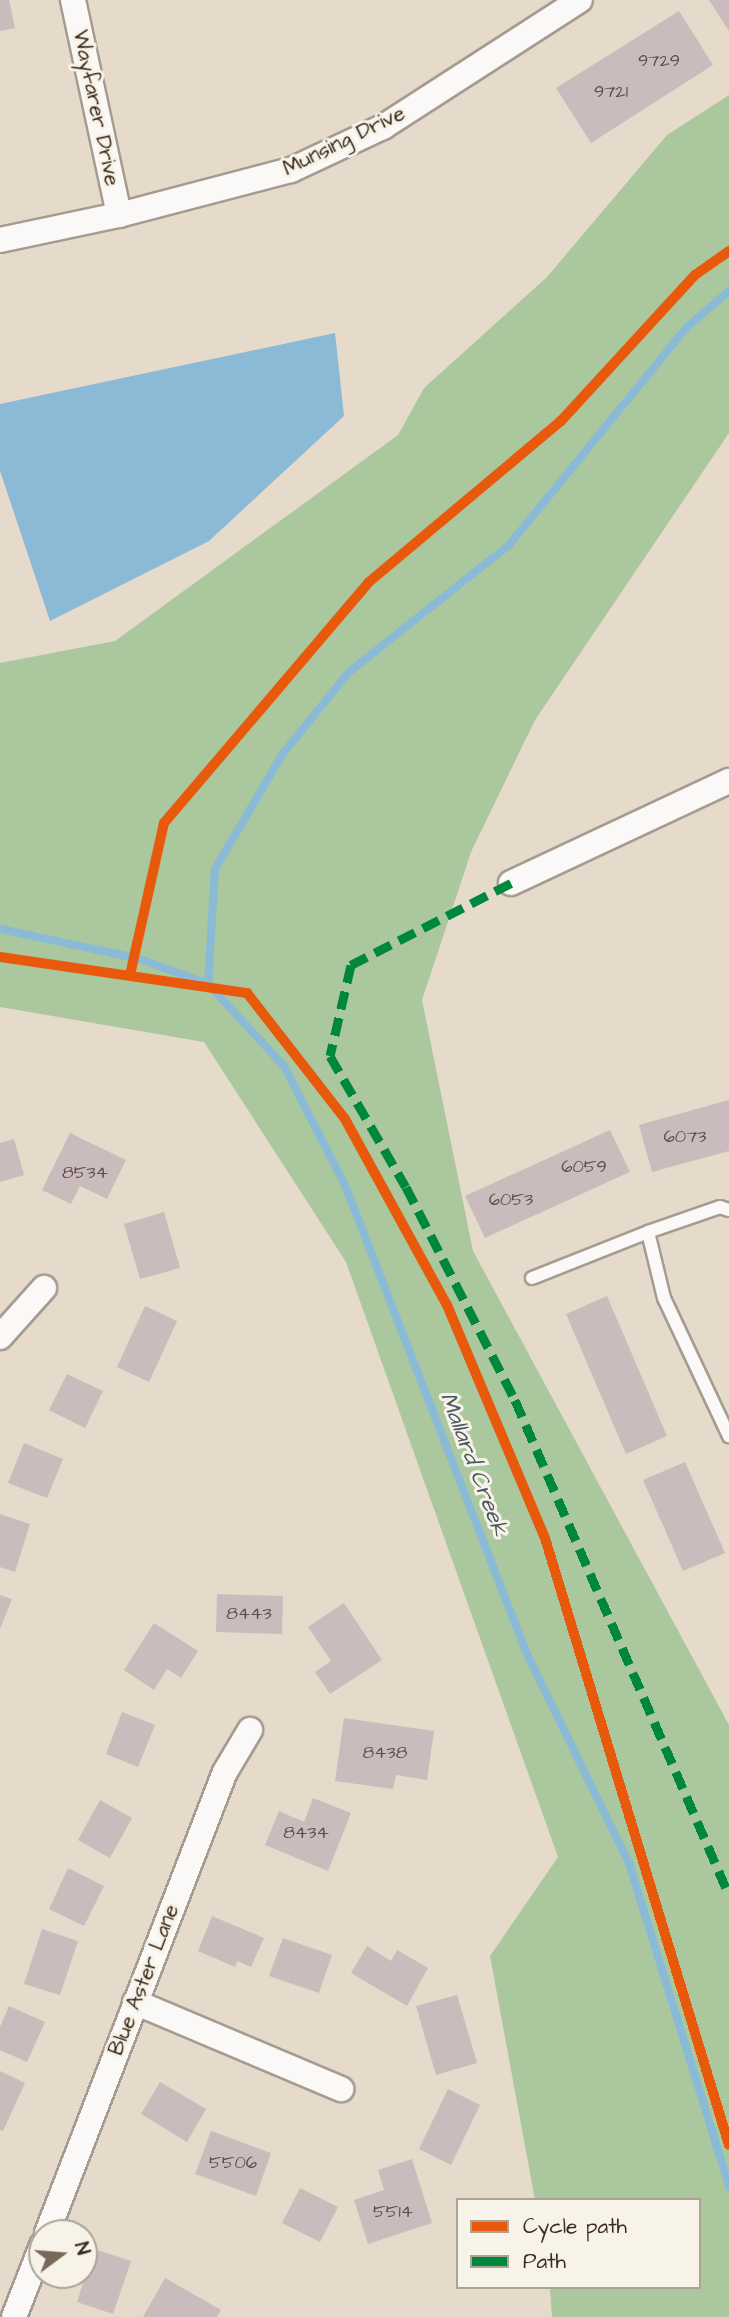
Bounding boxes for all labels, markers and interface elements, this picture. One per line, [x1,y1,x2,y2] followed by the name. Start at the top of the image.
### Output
[67,28,125,188] street label: Wayfarer Drive
[638,50,680,72] house number: 9729
[594,81,628,103] house number: 9721
[279,101,409,181] street label: Munsing Drive
[664,1126,706,1148] house number: 6073
[561,1156,607,1178] house number: 6059
[62,1162,108,1184] house number: 8534
[489,1189,533,1211] house number: 6053
[434,1388,514,1540] water label: Mallard Creek
[226,1603,272,1625] house number: 8443
[363,1742,407,1764] house number: 8438
[283,1822,329,1844] house number: 8434
[104,1901,184,2059] street label: Blue Aster Lane
[209,2152,257,2174] house number: 5506
[456,2198,701,2289] legend
[373,2201,413,2223] house number: 5514
[523,2212,627,2241] text: Cycle path
[28,2219,98,2289] north arrow
[67,2239,96,2258] text: N
[523,2247,566,2276] text: Path

